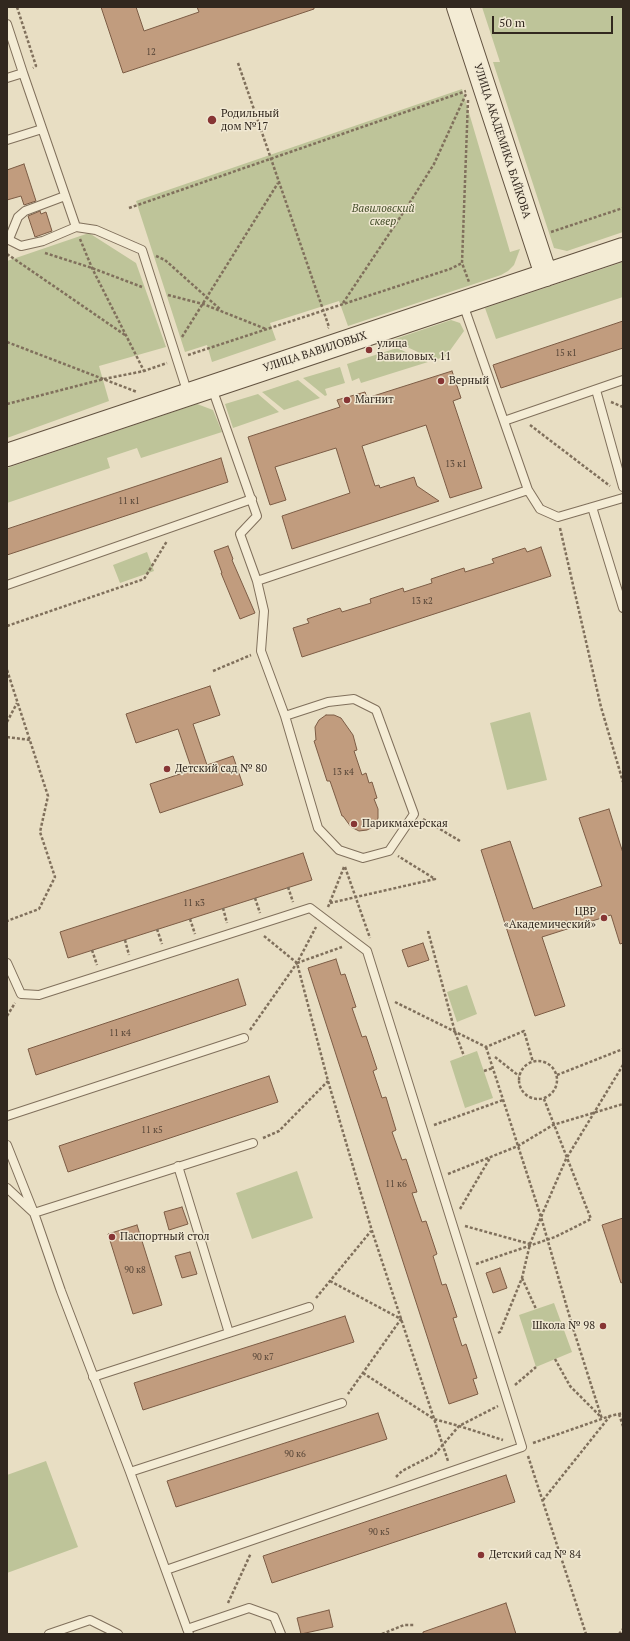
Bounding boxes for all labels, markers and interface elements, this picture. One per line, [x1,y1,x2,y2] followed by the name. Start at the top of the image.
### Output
[494,8,615,34] scale bar
[499,15,525,30] text: 50 m
[146,47,156,57] house number: 12
[471,62,533,220] street label: УЛИЦА АКАДЕМИКА БАЙКОВА
[221,107,279,133] place label: Родильный дом №17
[206,114,218,126] marker: Родильный дом №17
[352,202,414,228] park label: Вавиловский сквер
[261,329,369,375] street label: УЛИЦА ВАВИЛОВЫХ
[377,337,451,363] place label: улица Вавиловых, 11
[364,345,374,355] marker: улица Вавиловых, 11
[555,348,577,358] house number: 15 к1
[449,374,489,388] place label: Верный
[436,376,446,386] marker: Верный
[355,393,394,407] place label: Магнит
[342,395,352,405] marker: Магнит
[445,459,467,469] house number: 13 к1
[118,496,140,506] house number: 11 к1
[411,596,433,606] house number: 13 к2
[175,762,267,776] place label: Детский сад № 80
[162,764,172,774] marker: Детский сад № 80
[332,767,354,777] house number: 13 к4
[362,817,448,831] place label: Парикмахерская
[349,819,359,829] marker: Парикмахерская
[183,898,205,908] house number: 11 к3
[504,905,596,931] place label: ЦВР «Академический»
[599,913,609,923] marker: ЦВР «Академический»
[109,1028,131,1038] house number: 11 к4
[141,1125,163,1135] house number: 11 к5
[385,1179,407,1189] house number: 11 к6
[120,1230,209,1244] place label: Паспортный стол
[107,1232,117,1242] marker: Паспортный стол
[124,1265,146,1275] house number: 90 к8
[532,1319,595,1333] place label: Школа № 98
[598,1321,608,1331] marker: Школа № 98
[252,1352,274,1362] house number: 90 к7
[284,1449,306,1459] house number: 90 к6
[368,1527,390,1537] house number: 90 к5
[489,1548,581,1562] place label: Детский сад № 84
[476,1550,486,1560] marker: Детский сад № 84

